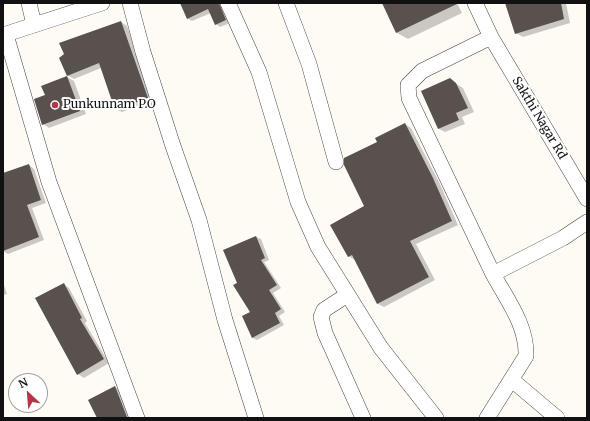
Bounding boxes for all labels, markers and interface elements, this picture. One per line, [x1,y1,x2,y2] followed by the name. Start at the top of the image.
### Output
[509,74,569,162] street label: Sakthi Nagar Rd
[63,98,156,112] place label: Punkunnam P.O
[50,100,60,110] marker: Punkunnam P.O
[8,373,48,413] north arrow
[16,375,30,391] text: N

